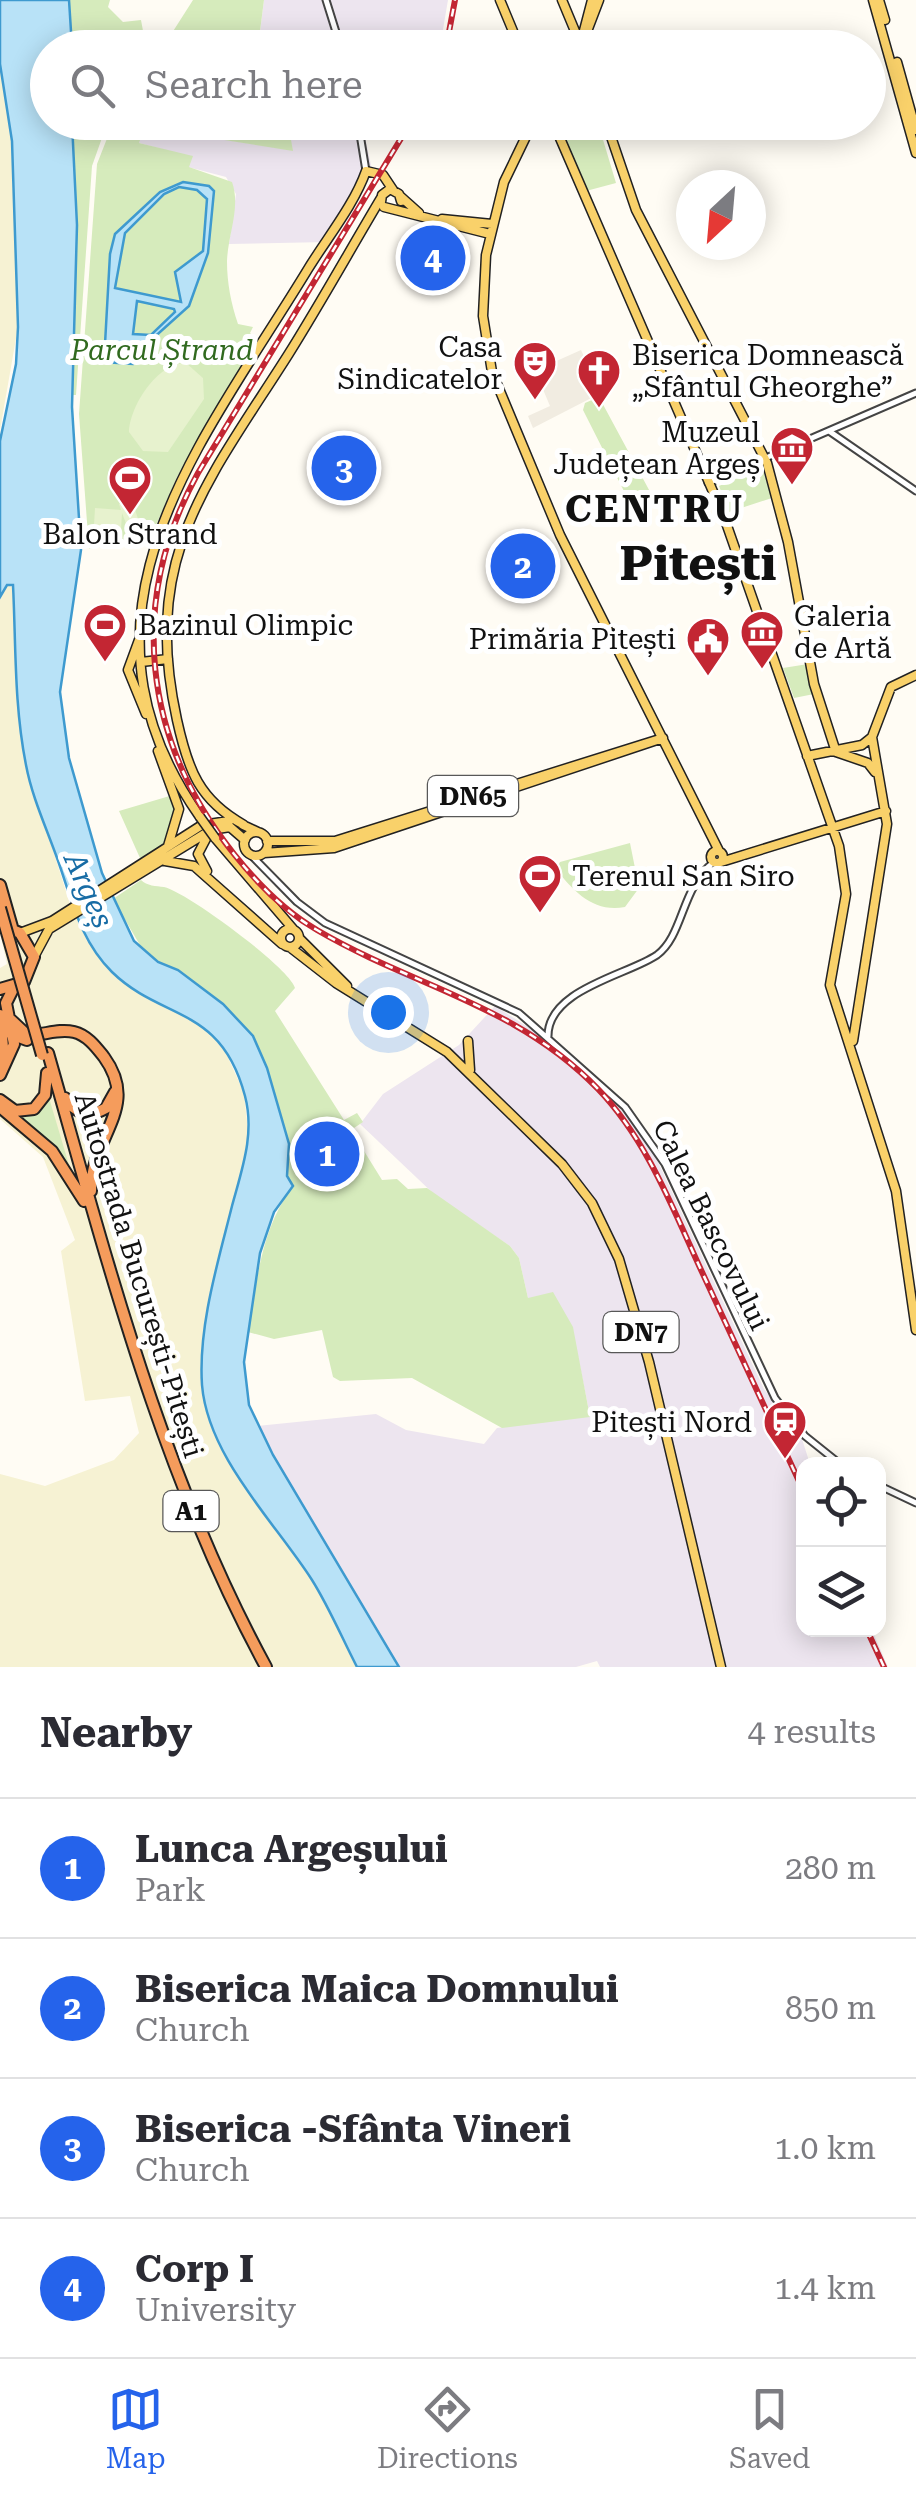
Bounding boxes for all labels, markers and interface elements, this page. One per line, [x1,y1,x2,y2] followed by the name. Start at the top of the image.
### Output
[30,30,886,140] search box
[65,58,120,113] icon: search
[145,63,363,107] text: Search here
[676,170,766,260] north arrow
[400,220,466,296] pin: 4
[338,331,502,396] place label: Casa Sindicatelor
[69,334,254,369] park label: Parcul Ștrand
[632,339,904,404] place label: Biserica Domnească „Sfântul Gheorghe”
[512,340,558,401] theatre icon: Casa Sindicatelor
[576,348,622,409] church icon: Biserica Domnească „Sfântul Gheorghe”
[553,416,760,483] place label: Muzeul Județean Argeș
[769,425,815,486] museum icon: Muzeul Județean Argeș
[312,430,376,506] pin: 3
[107,455,153,516] sports icon: Balon Strand
[565,487,745,531] district label: CENTRU
[43,518,218,551] place label: Balon Strand
[490,528,556,604] pin: 2
[620,536,776,596] district label: Pitești
[794,600,891,665] place label: Galeria de Artă
[82,602,128,663] sports icon: Bazinul Olimpic
[138,609,353,642] place label: Bazinul Olimpic
[739,609,785,670] museum icon: Galeria de Artă
[685,616,731,677] public building icon: Primăria Pitești
[469,623,676,658] place label: Primăria Pitești
[428,776,518,816] road number: DN65
[53,845,121,934] water label: Argeș
[517,853,563,914] sports icon: Terenul San Siro
[572,860,795,893] place label: Terenul San Siro
[363,987,414,1038] your location
[66,1088,210,1462] street label: Autostrada București-Pitești
[646,1115,776,1335] street label: Calea Bascovului
[294,1116,360,1192] pin: 1
[604,1312,678,1352] road number: DN7
[762,1399,808,1460] station icon: Pitești Nord
[591,1406,752,1441] place label: Pitești Nord
[796,1457,886,1637] map controls
[796,1457,886,1547] button: locate
[164,1491,218,1531] road number: A1
[796,1547,886,1637] button: layers
[40,1708,192,1757] text: Nearby
[748,1713,876,1751] text: 4 results
[135,1827,448,1871] text: Lunca Argeșului
[64,1849,81,1887] text: 1
[785,1849,876,1887] text: 280 m
[135,1871,206,1909] text: Park
[135,1967,619,2011] text: Biserica Maica Domnului
[64,1989,81,2027] text: 2
[785,1989,876,2027] text: 850 m
[135,2011,250,2049] text: Church
[135,2107,571,2151] text: Biserica -Sfânta Vineri
[64,2129,81,2167] text: 3
[774,2129,876,2167] text: 1.0 km
[135,2151,250,2189] text: Church
[135,2247,254,2291] text: Corp I
[64,2269,81,2307] text: 4
[774,2269,876,2307] text: 1.4 km
[135,2291,296,2329] text: University
[106,2382,166,2475] tab: Map
[377,2382,518,2475] tab: Directions
[729,2382,810,2475] tab: Saved

